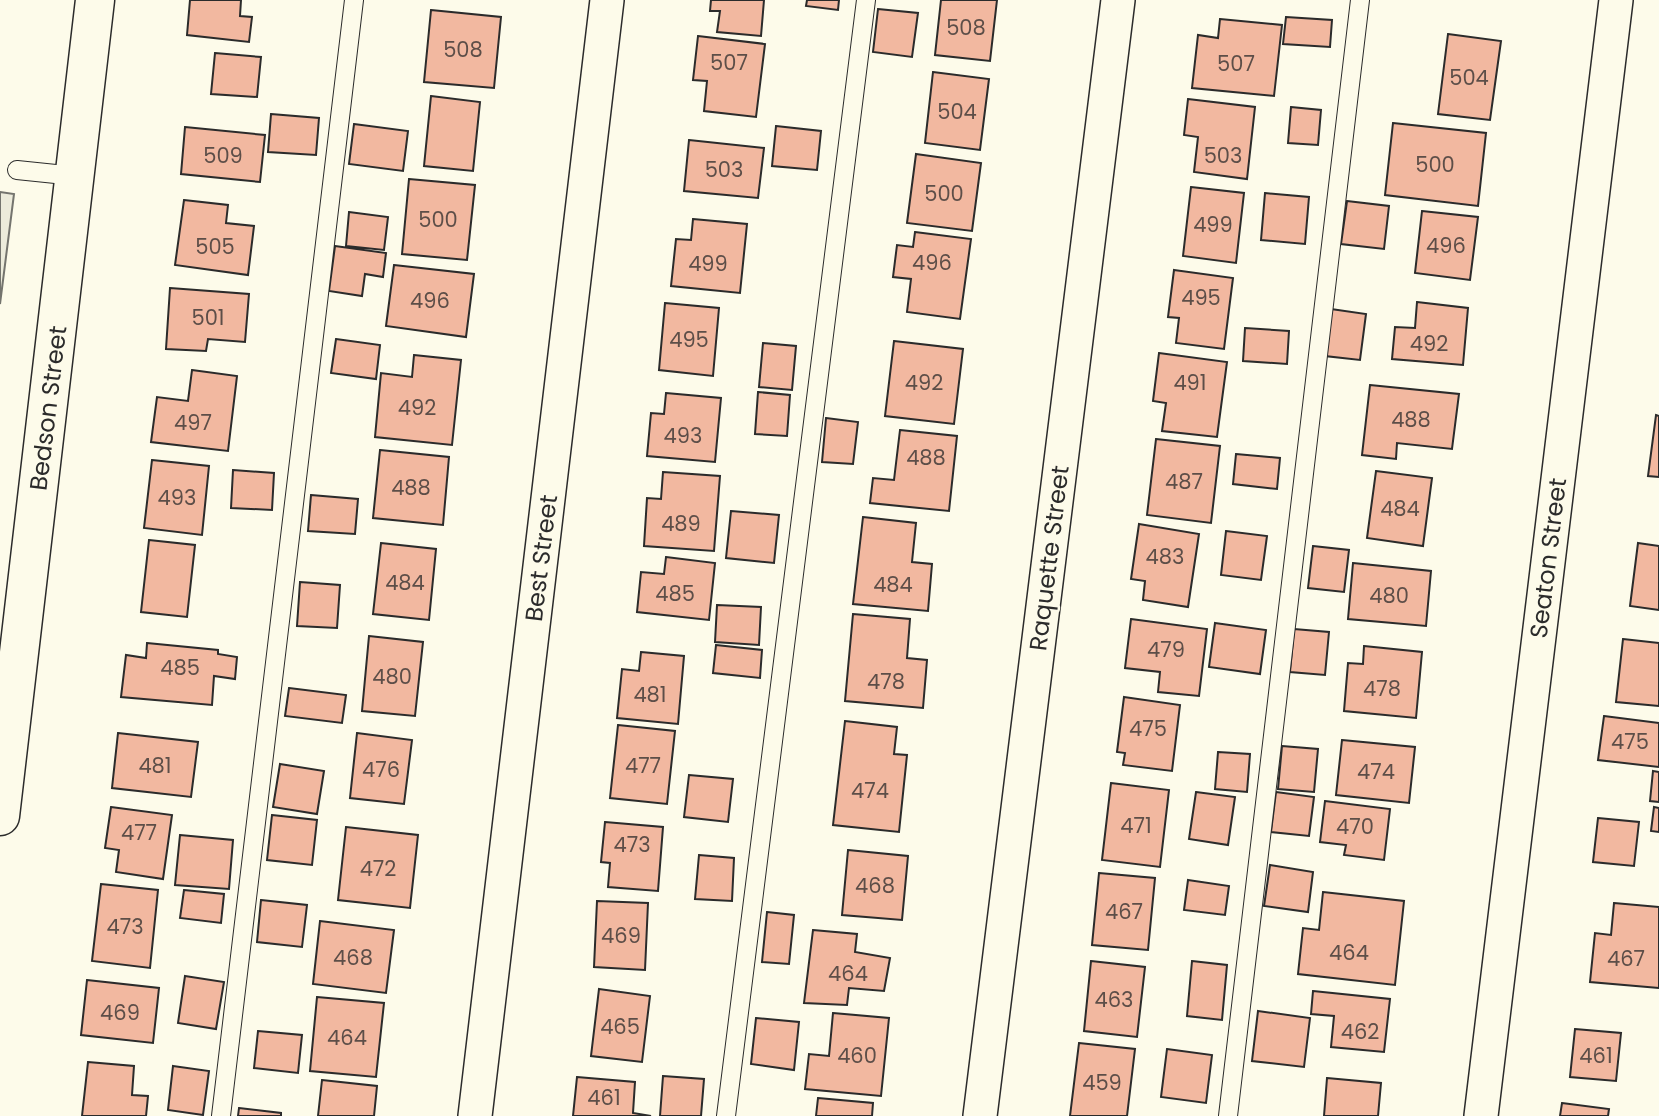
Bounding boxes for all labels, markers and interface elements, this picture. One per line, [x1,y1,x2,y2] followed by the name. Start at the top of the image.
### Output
[946,13,986,42] house number: 508
[443,35,483,64] house number: 508
[710,48,748,77] house number: 507
[1217,49,1255,78] house number: 507
[1449,63,1489,92] house number: 504
[937,97,977,126] house number: 504
[203,141,243,170] house number: 509
[1204,141,1242,170] house number: 503
[1415,150,1455,179] house number: 500
[705,155,743,184] house number: 503
[924,179,964,208] house number: 500
[418,205,458,234] house number: 500
[1193,210,1233,239] house number: 499
[1426,231,1466,260] house number: 496
[195,232,235,261] house number: 505
[912,248,952,277] house number: 496
[688,249,728,278] house number: 499
[1181,283,1221,312] house number: 495
[410,286,450,315] house number: 496
[191,303,225,332] house number: 501
[22,324,74,492] street label: Bedson Street
[669,325,709,354] house number: 495
[1410,329,1448,358] house number: 492
[905,368,943,397] house number: 492
[1173,368,1207,397] house number: 491
[398,393,436,422] house number: 492
[1391,405,1431,434] house number: 488
[174,408,212,437] house number: 497
[664,421,702,450] house number: 493
[906,443,946,472] house number: 488
[1021,464,1077,652] street label: Raquette Street
[1165,467,1203,496] house number: 487
[391,473,431,502] house number: 488
[1522,476,1574,640] street label: Seaton Street
[158,483,196,512] house number: 493
[517,493,565,623] street label: Best Street
[1380,494,1420,523] house number: 484
[661,509,701,538] house number: 489
[1146,542,1184,571] house number: 483
[385,568,425,597] house number: 484
[873,570,913,599] house number: 484
[655,579,695,608] house number: 485
[1369,581,1409,610] house number: 480
[1147,635,1185,664] house number: 479
[160,653,200,682] house number: 485
[372,662,412,691] house number: 480
[867,667,905,696] house number: 478
[1363,674,1401,703] house number: 478
[633,680,667,709] house number: 481
[1129,714,1167,743] house number: 475
[1611,727,1649,756] house number: 475
[138,751,172,780] house number: 481
[625,751,661,780] house number: 477
[362,755,400,784] house number: 476
[1357,757,1395,786] house number: 474
[851,776,889,805] house number: 474
[1120,811,1152,840] house number: 471
[1336,812,1374,841] house number: 470
[121,818,157,847] house number: 477
[613,830,651,859] house number: 473
[360,854,396,883] house number: 472
[855,871,895,900] house number: 468
[1105,897,1143,926] house number: 467
[106,912,144,941] house number: 473
[601,921,641,950] house number: 469
[1329,938,1369,967] house number: 464
[333,943,373,972] house number: 468
[1607,944,1645,973] house number: 467
[828,959,868,988] house number: 464
[1095,985,1133,1014] house number: 463
[100,998,140,1027] house number: 469
[600,1012,640,1041] house number: 465
[1341,1017,1379,1046] house number: 462
[327,1023,367,1052] house number: 464
[837,1041,877,1070] house number: 460
[1579,1041,1613,1070] house number: 461
[1082,1068,1122,1097] house number: 459
[587,1083,621,1112] house number: 461

